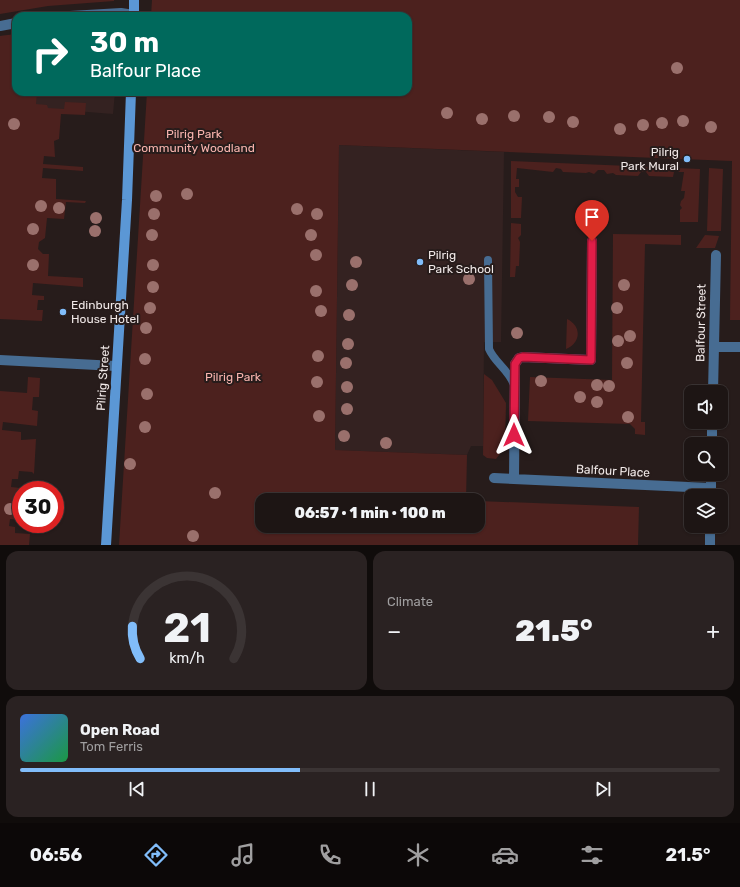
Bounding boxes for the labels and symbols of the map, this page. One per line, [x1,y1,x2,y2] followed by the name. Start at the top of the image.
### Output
[133,127,255,155] park label: Pilrig Park Community Woodland
[620,145,679,173] place label: Pilrig Park Mural
[682,154,692,164] marker: Pilrig Park Mural
[575,200,609,241] pin
[428,248,494,276] place label: Pilrig Park School
[415,257,425,267] marker: Pilrig Park School
[693,284,709,362] street label: Balfour Street
[71,298,139,326] place label: Edinburgh House Hotel
[58,307,68,317] marker: Edinburgh House Hotel
[94,344,112,411] street label: Pilrig Street
[205,370,262,384] park label: Pilrig Park
[493,414,535,456] position arrow
[576,462,651,480] street label: Balfour Place
[12,481,64,533] speed limit sign: 30

